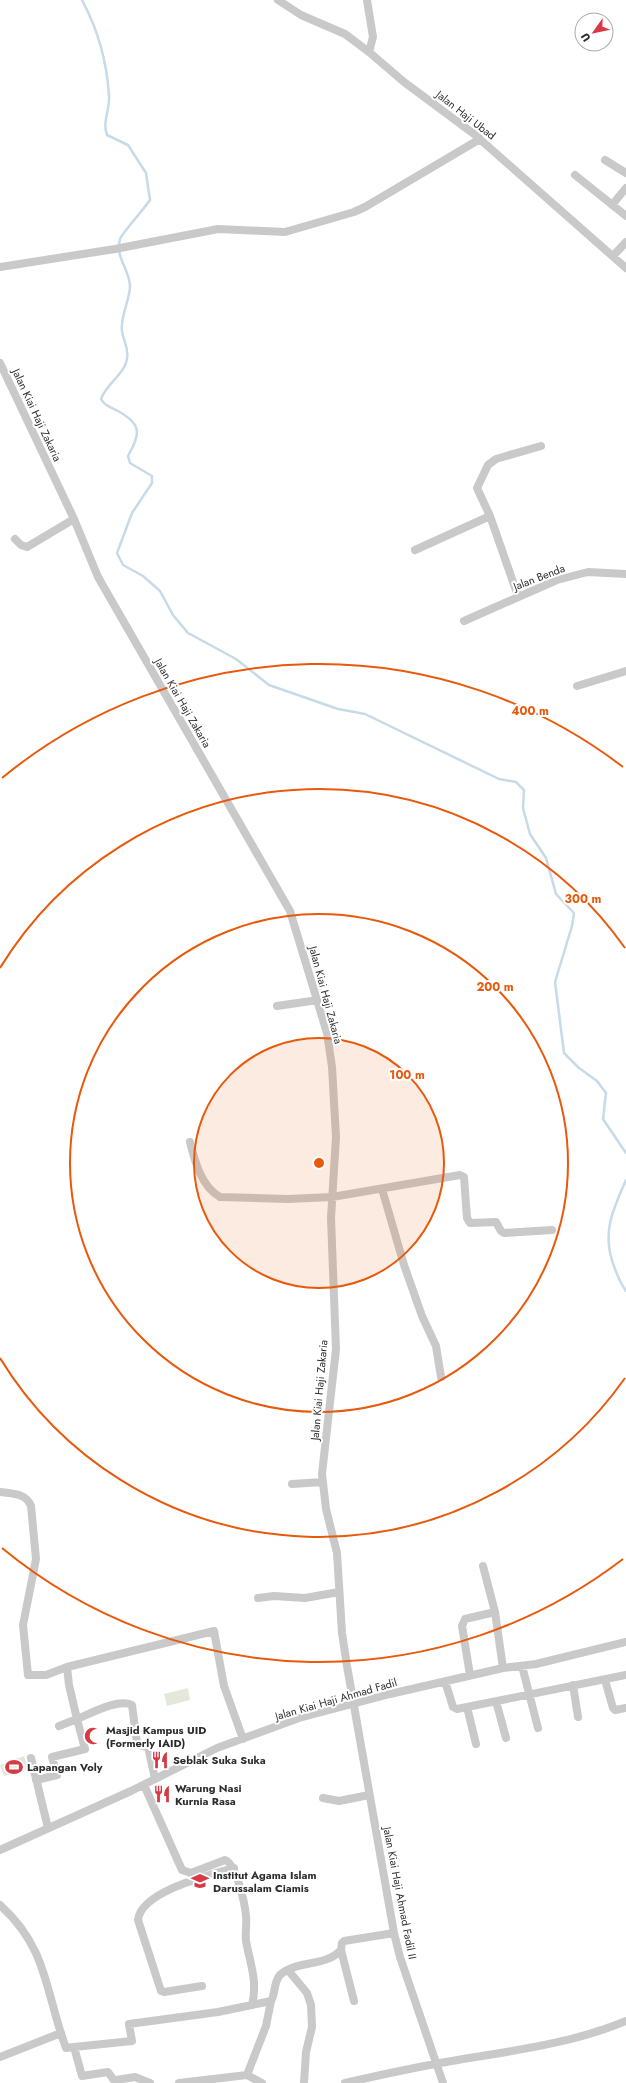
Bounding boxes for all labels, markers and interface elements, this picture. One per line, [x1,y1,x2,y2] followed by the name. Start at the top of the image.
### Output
[574,12,614,52] north arrow
[577,30,594,45] text: U
[431,85,499,143] street label: Jalan Haji Ubad
[8,364,66,464] street label: Jalan Kiai Haji Zakaria
[509,560,567,595] street label: Jalan Benda
[150,654,215,751] street label: Jalan Kiai Haji Zakaria
[511,702,549,720] text: 400 m
[565,890,602,908] text: 300 m
[305,942,347,1046] street label: Jalan Kiai Haji Zakaria
[476,978,514,996] text: 200 m
[389,1066,425,1084] text: 100 m
[312,1156,326,1170] centre of rings
[306,1339,331,1443] street label: Jalan Kiai Haji Zakaria
[271,1674,399,1725] street label: Jalan Kiai Haji Ahmad Fadil
[106,1722,206,1751] place label: Masjid Kampus UID (Formerly IAID)
[83,1726,103,1746] mosque icon: Masjid Kampus UID (Formerly IAID)
[150,1750,170,1770] restaurant icon: Seblak Suka Suka
[173,1752,266,1768] place label: Seblak Suka Suka
[4,1757,24,1777] sports icon: Lapangan Voly
[27,1759,103,1775] place label: Lapangan Voly
[175,1780,241,1809] place label: Warung Nasi Kurnia Rasa
[152,1784,172,1804] restaurant icon: Warung Nasi Kurnia Rasa
[379,1823,421,1961] street label: Jalan Kiai Haji Ahmad Fadil II
[213,1867,316,1896] place label: Institut Agama Islam Darussalam Ciamis
[190,1871,210,1891] school or university icon: Institut Agama Islam Darussalam Ciamis

